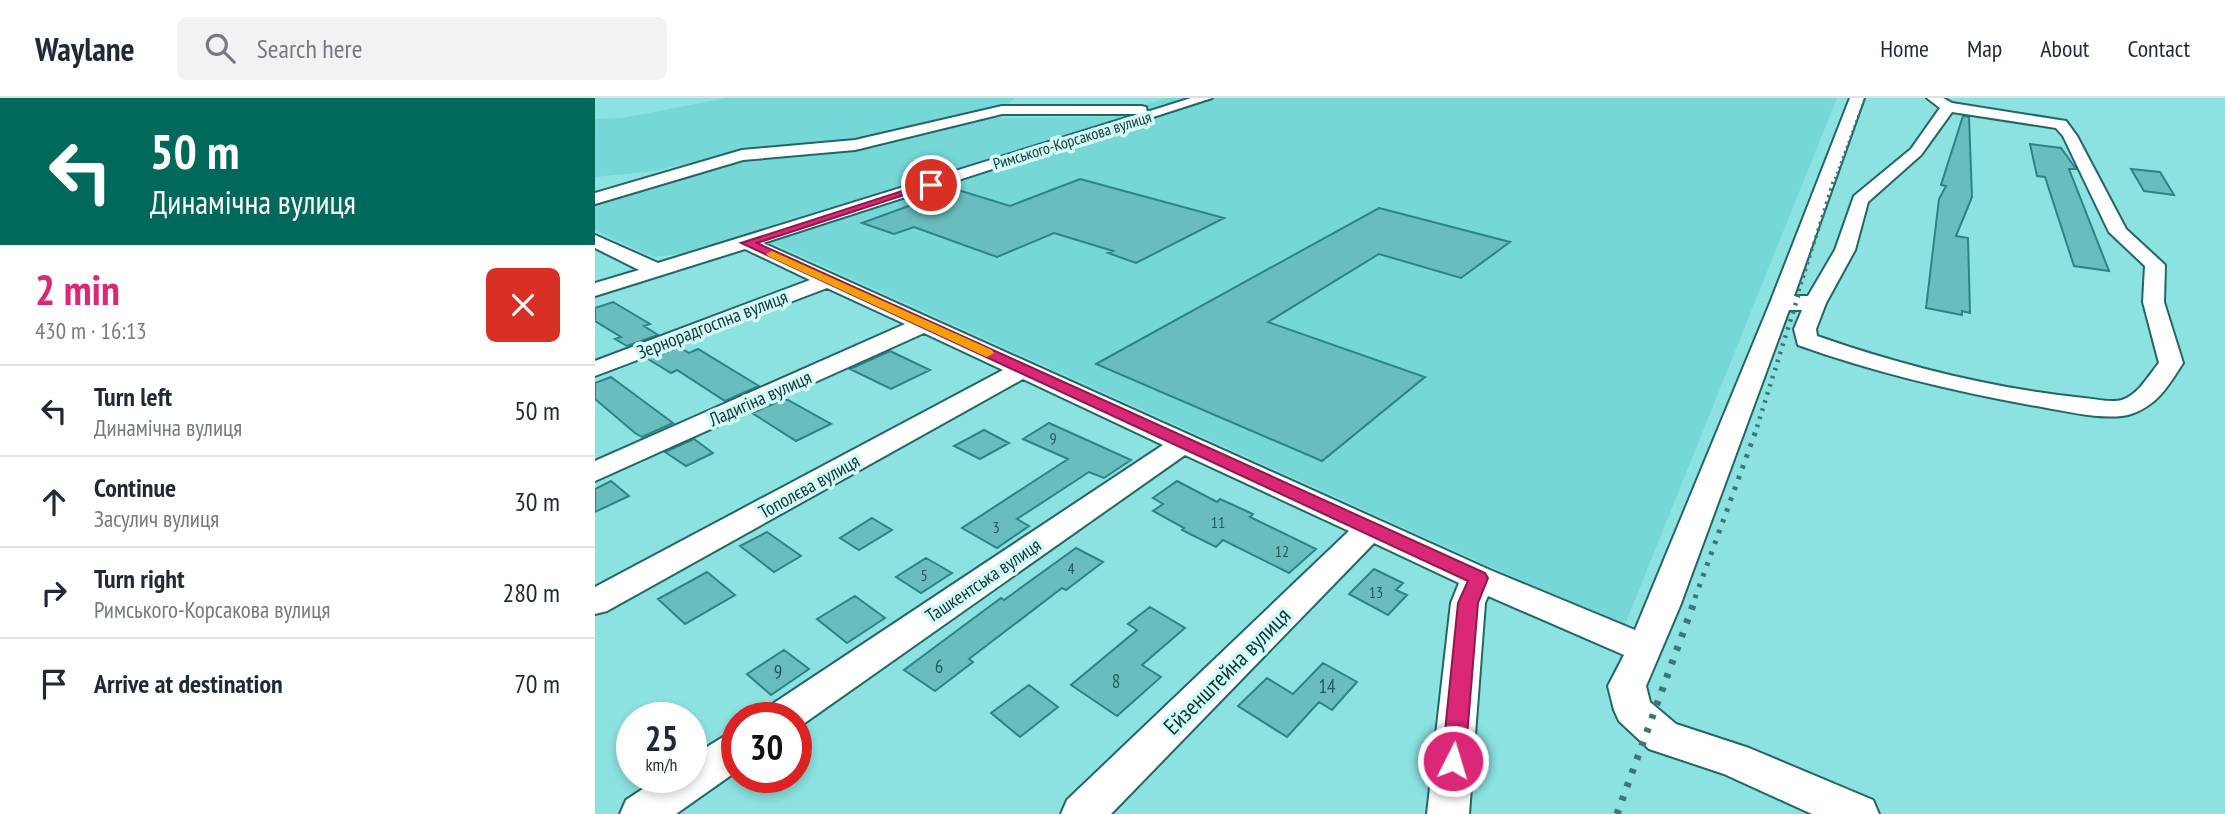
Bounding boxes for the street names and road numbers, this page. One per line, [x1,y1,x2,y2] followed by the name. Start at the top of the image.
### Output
[990,106,1154,174] street label: Римського-Корсакова вулиця
[633,284,791,364] street label: Зернорадгоспна вулиця
[704,365,815,432] street label: Ладигіна вулиця
[754,448,864,524] street label: Тополєва вулиця
[921,533,1045,627] street label: Ташкентська вулиця
[1157,601,1296,740] street label: Ейзенштейна вулиця

